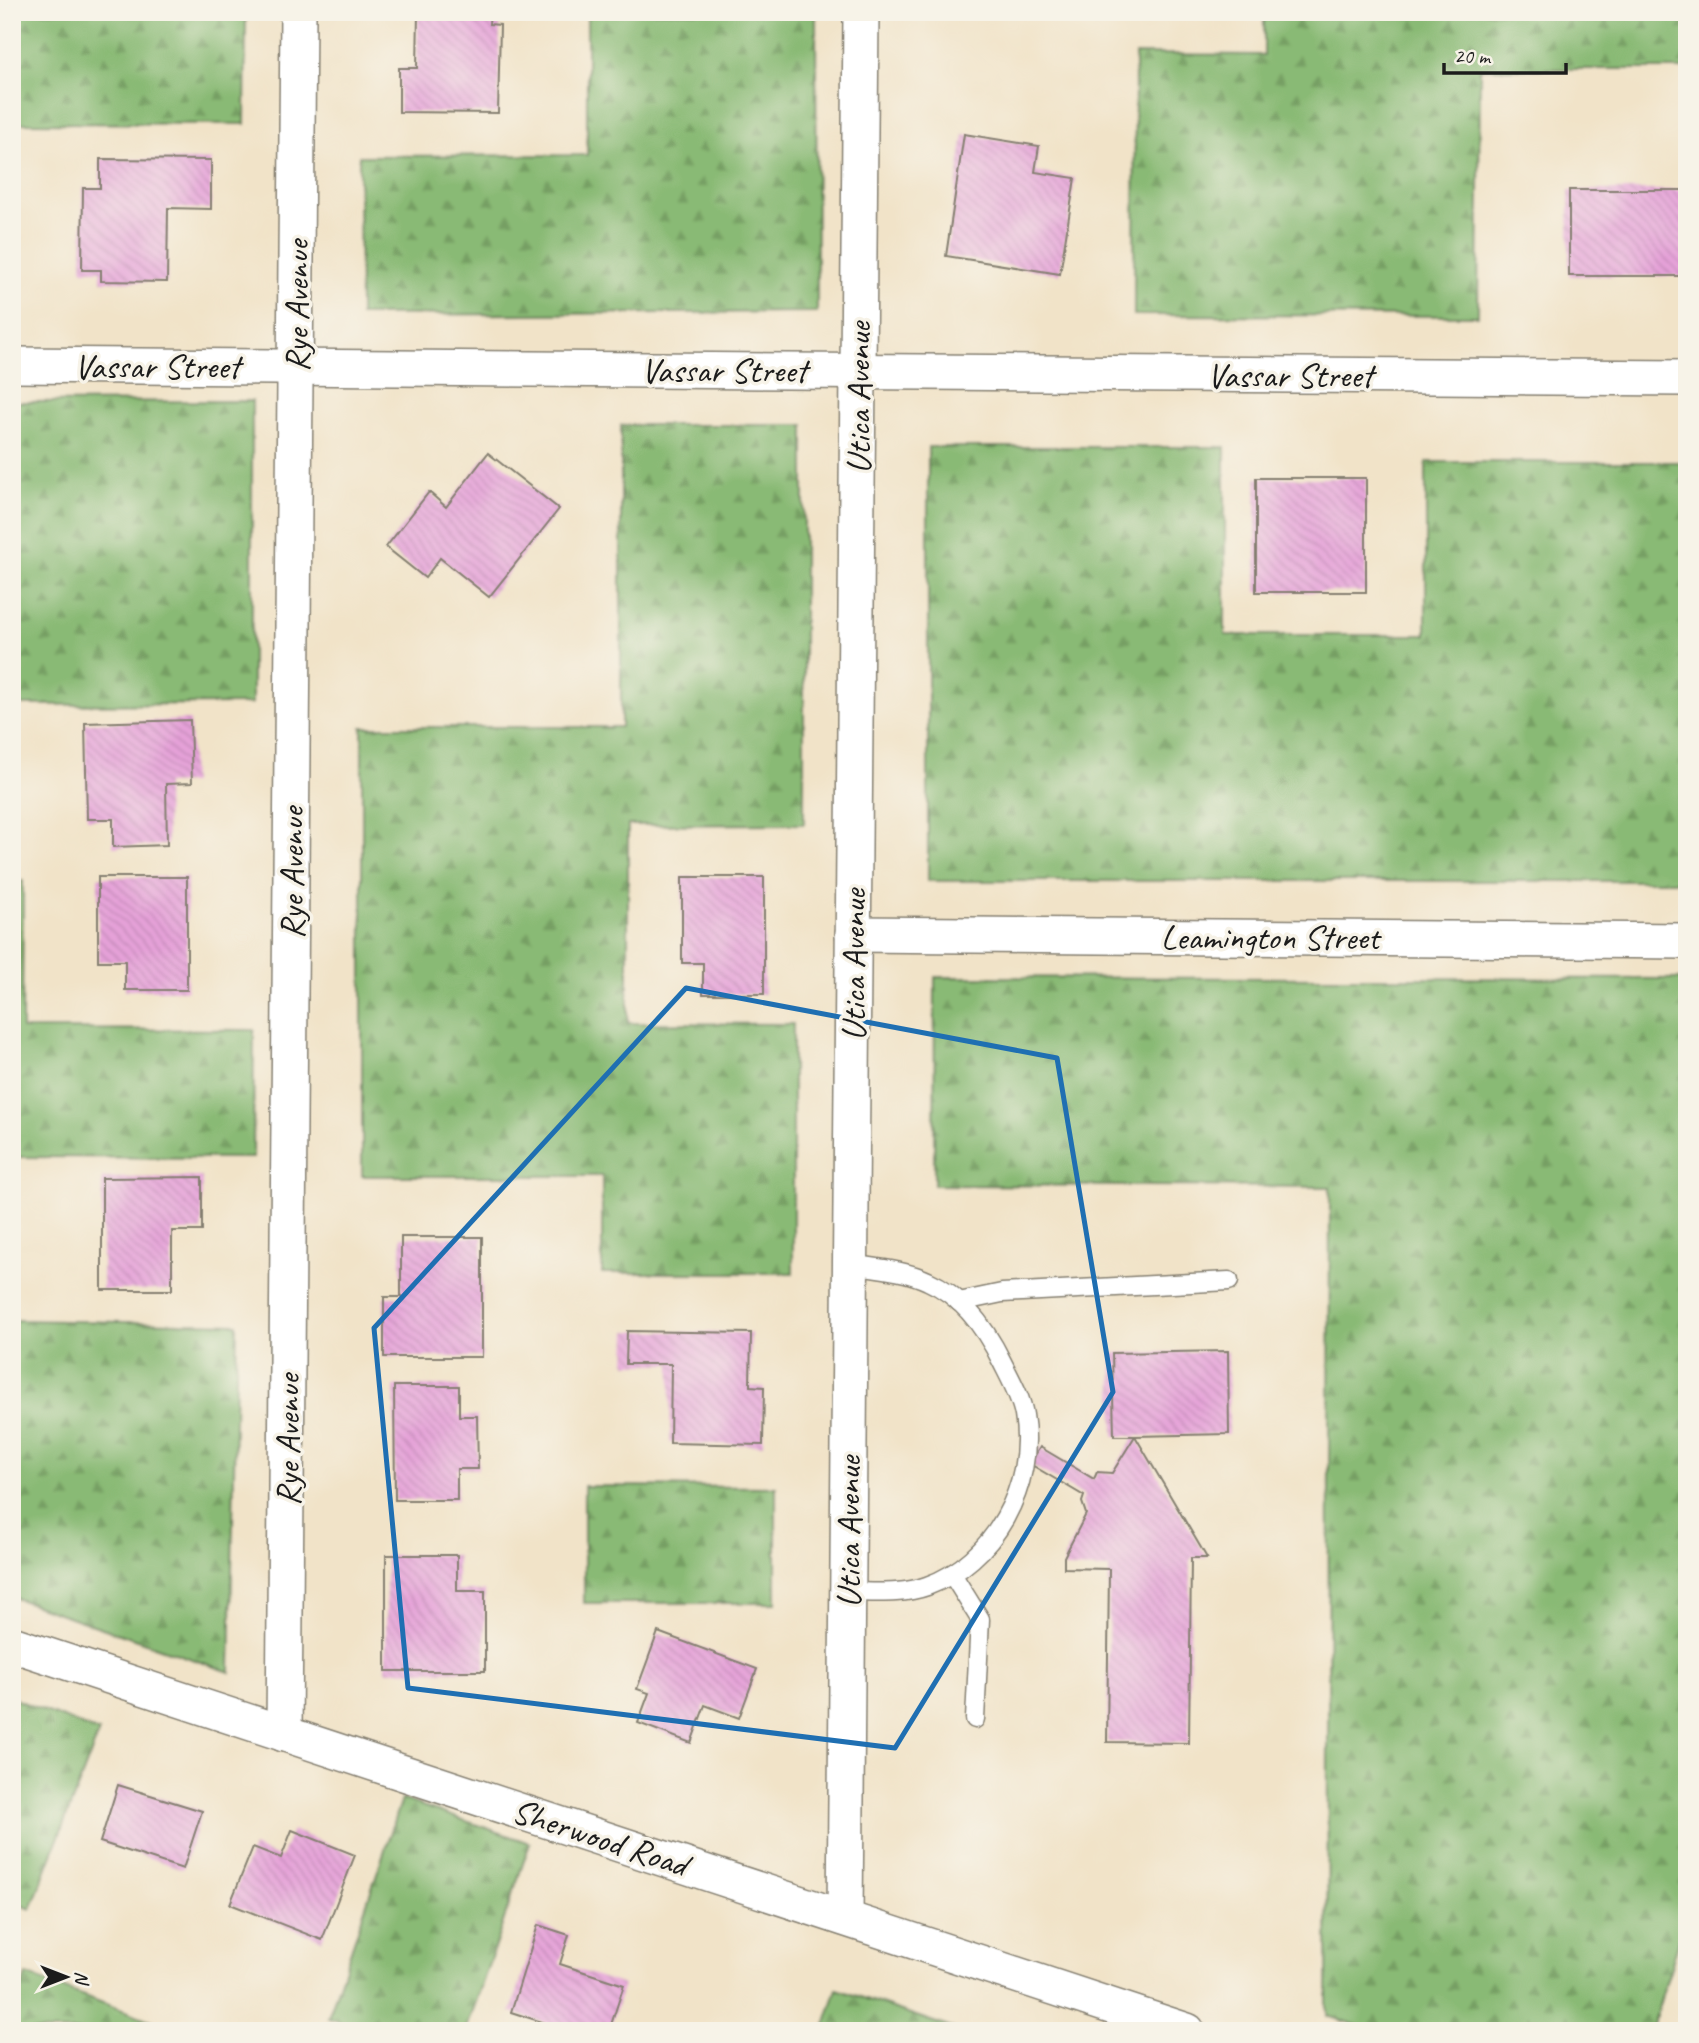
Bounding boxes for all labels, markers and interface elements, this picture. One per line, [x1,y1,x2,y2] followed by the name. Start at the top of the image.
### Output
[1444,32,1566,76] scale bar
[1454,43,1492,69] text: 20 m
[274,237,319,372] street label: Rye Avenue
[836,319,881,474] street label: Utica Avenue
[74,344,244,389] street label: Vassar Street
[641,348,811,393] street label: Vassar Street
[1207,353,1377,398] street label: Vassar Street
[269,804,314,939] street label: Rye Avenue
[831,886,876,1041] street label: Utica Avenue
[1161,915,1383,960] street label: Leamington Street
[265,1371,310,1506] street label: Rye Avenue
[826,1453,871,1608] street label: Utica Avenue
[507,1788,698,1889] street label: Sherwood Road
[32,1941,102,2011] north arrow
[70,1971,94,1986] text: N

